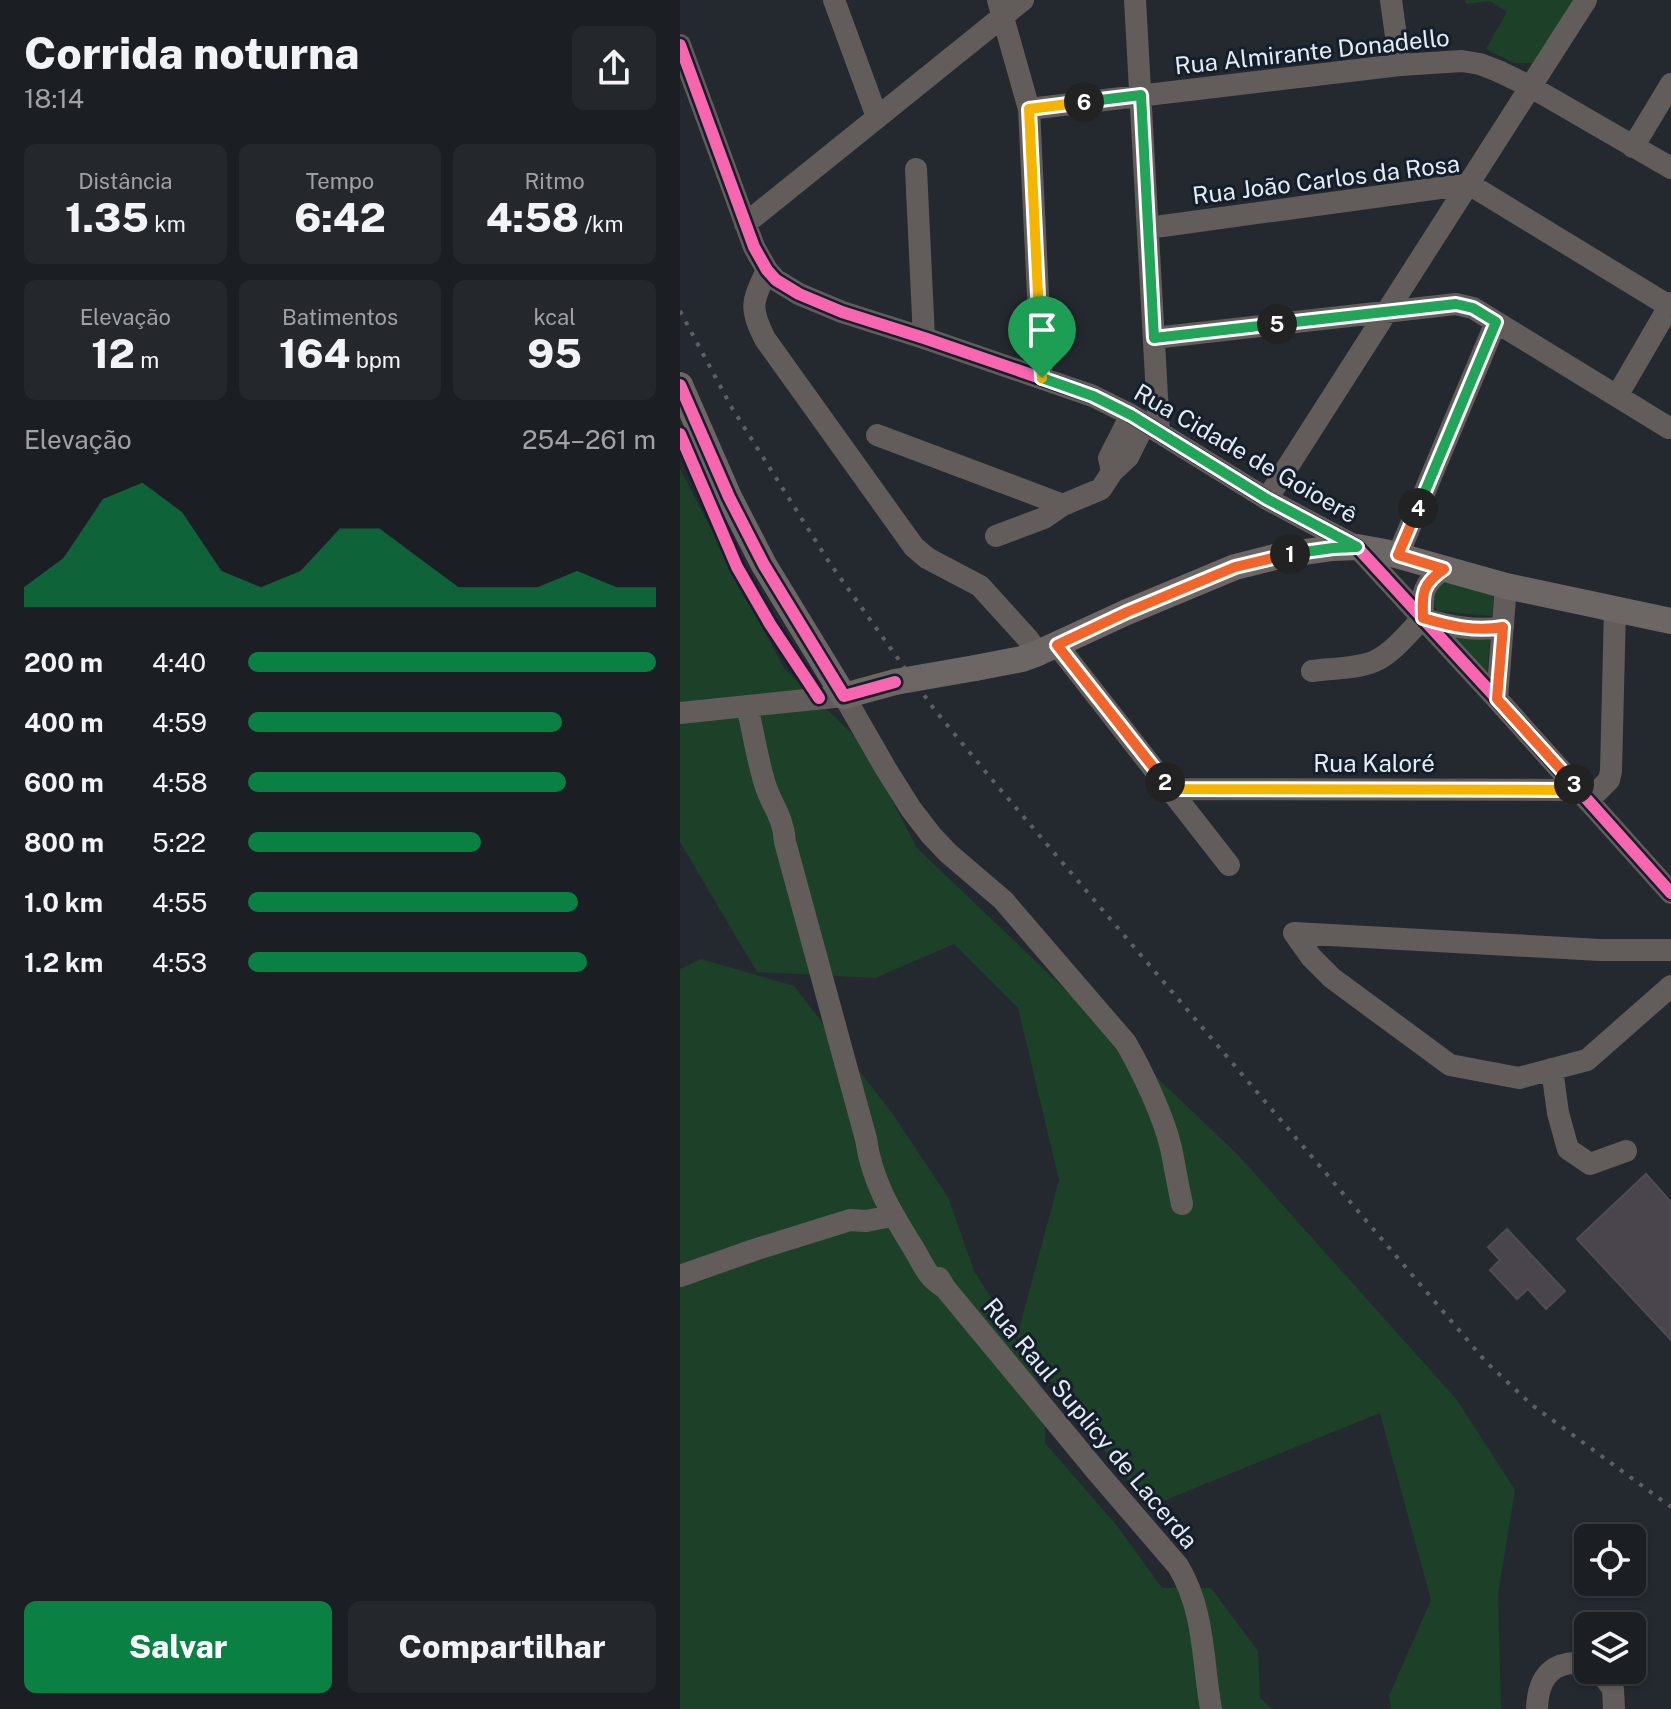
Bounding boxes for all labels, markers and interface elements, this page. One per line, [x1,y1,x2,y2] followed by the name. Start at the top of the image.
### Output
[1173,23,1451,79] street label: Rua Almirante Donadello
[572,26,656,110] button: share
[24,27,359,79] text: Corrida noturna
[1064,82,1104,122] pin: 6
[24,83,84,114] text: 18:14
[1077,89,1091,115] text: 6
[1191,149,1461,209] street label: Rua João Carlos da Rosa
[78,168,173,194] text: Distância
[306,168,374,194] text: Tempo
[525,168,585,194] text: Ritmo
[65,194,149,241] text: 1.35
[294,194,386,241] text: 6:42
[486,194,579,241] text: 4:58
[149,211,186,237] text: km
[579,211,624,237] text: /km
[1008,296,1076,378] pin
[80,304,171,330] text: Elevação
[282,304,398,330] text: Batimentos
[533,304,576,330] text: kcal
[1257,304,1297,344] pin: 5
[1020,308,1064,352] icon: arrive
[1270,311,1284,337] text: 5
[91,330,135,377] text: 12
[279,330,350,377] text: 164
[527,330,582,377] text: 95
[135,347,159,373] text: m
[350,347,401,373] text: bpm
[1129,378,1363,528] street label: Rua Cidade de Goioerê
[24,424,132,455] text: Elevação
[522,424,656,455] text: 254–261 m
[1398,488,1438,528] pin: 4
[1411,495,1425,521] text: 4
[1270,534,1310,574] pin: 1
[1285,541,1295,567] text: 1
[24,647,103,678] text: 200 m
[152,647,206,678] text: 4:40
[24,707,104,738] text: 400 m
[152,707,207,738] text: 4:59
[1313,749,1435,777] street label: Rua Kaloré
[1145,762,1185,802] pin: 2
[1554,764,1594,804] pin: 3
[24,767,104,798] text: 600 m
[152,767,208,798] text: 4:58
[1158,769,1172,795] text: 2
[1567,771,1581,797] text: 3
[24,827,104,858] text: 800 m
[152,827,206,858] text: 5:22
[24,887,103,918] text: 1.0 km
[152,887,208,918] text: 4:55
[24,947,103,978] text: 1.2 km
[152,947,207,978] text: 4:53
[978,1292,1204,1554] street label: Rua Raul Suplicy de Lacerda
[1574,1524,1646,1684] map controls
[1574,1524,1646,1596] button: locate
[24,1601,332,1693] button: Salvar
[348,1601,656,1693] button: Compartilhar
[1574,1612,1646,1684] button: layers

